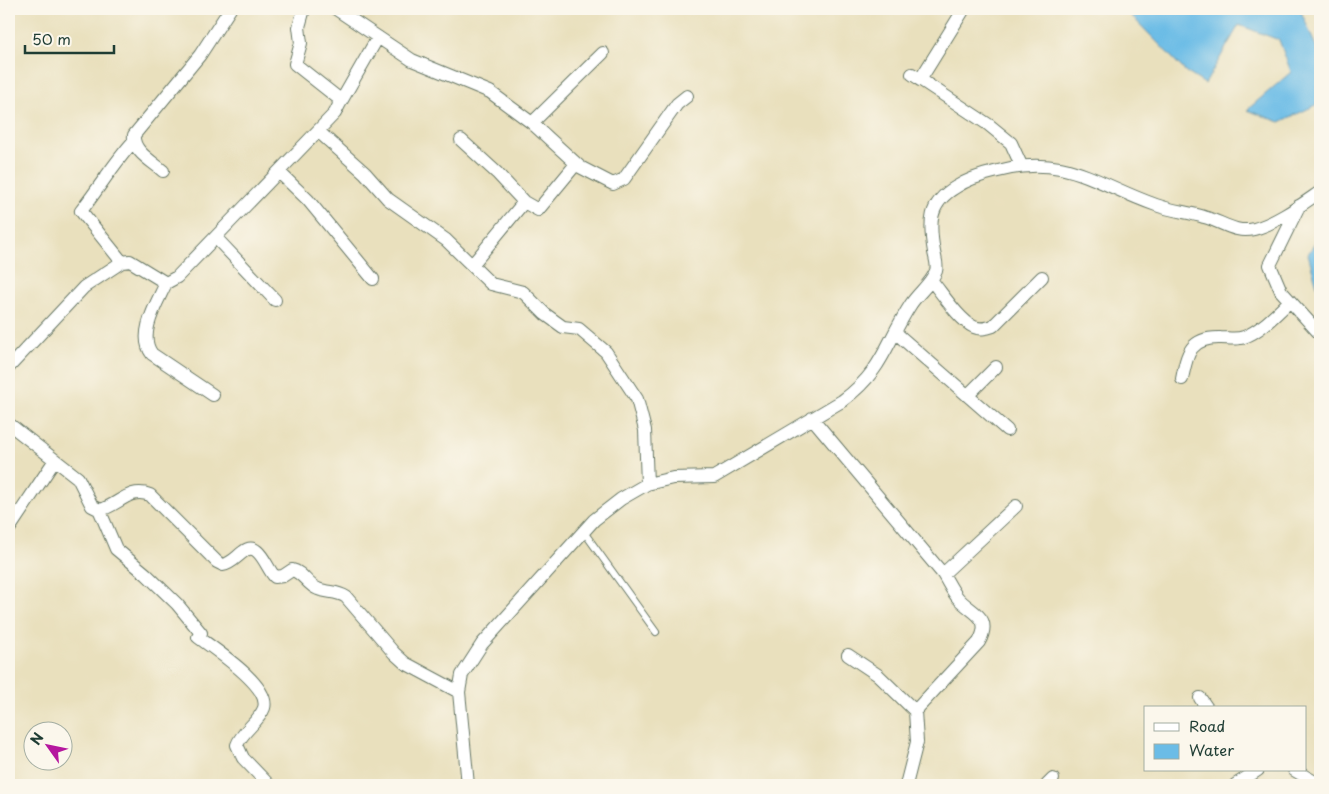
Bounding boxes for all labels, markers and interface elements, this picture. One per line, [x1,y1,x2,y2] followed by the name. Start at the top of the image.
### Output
[25,22,114,54] scale bar
[32,27,71,50] text: 50 m
[1144,706,1306,772] legend
[1189,714,1225,737] text: Road
[22,722,72,772] north arrow
[25,728,49,749] text: N
[1189,738,1234,761] text: Water

